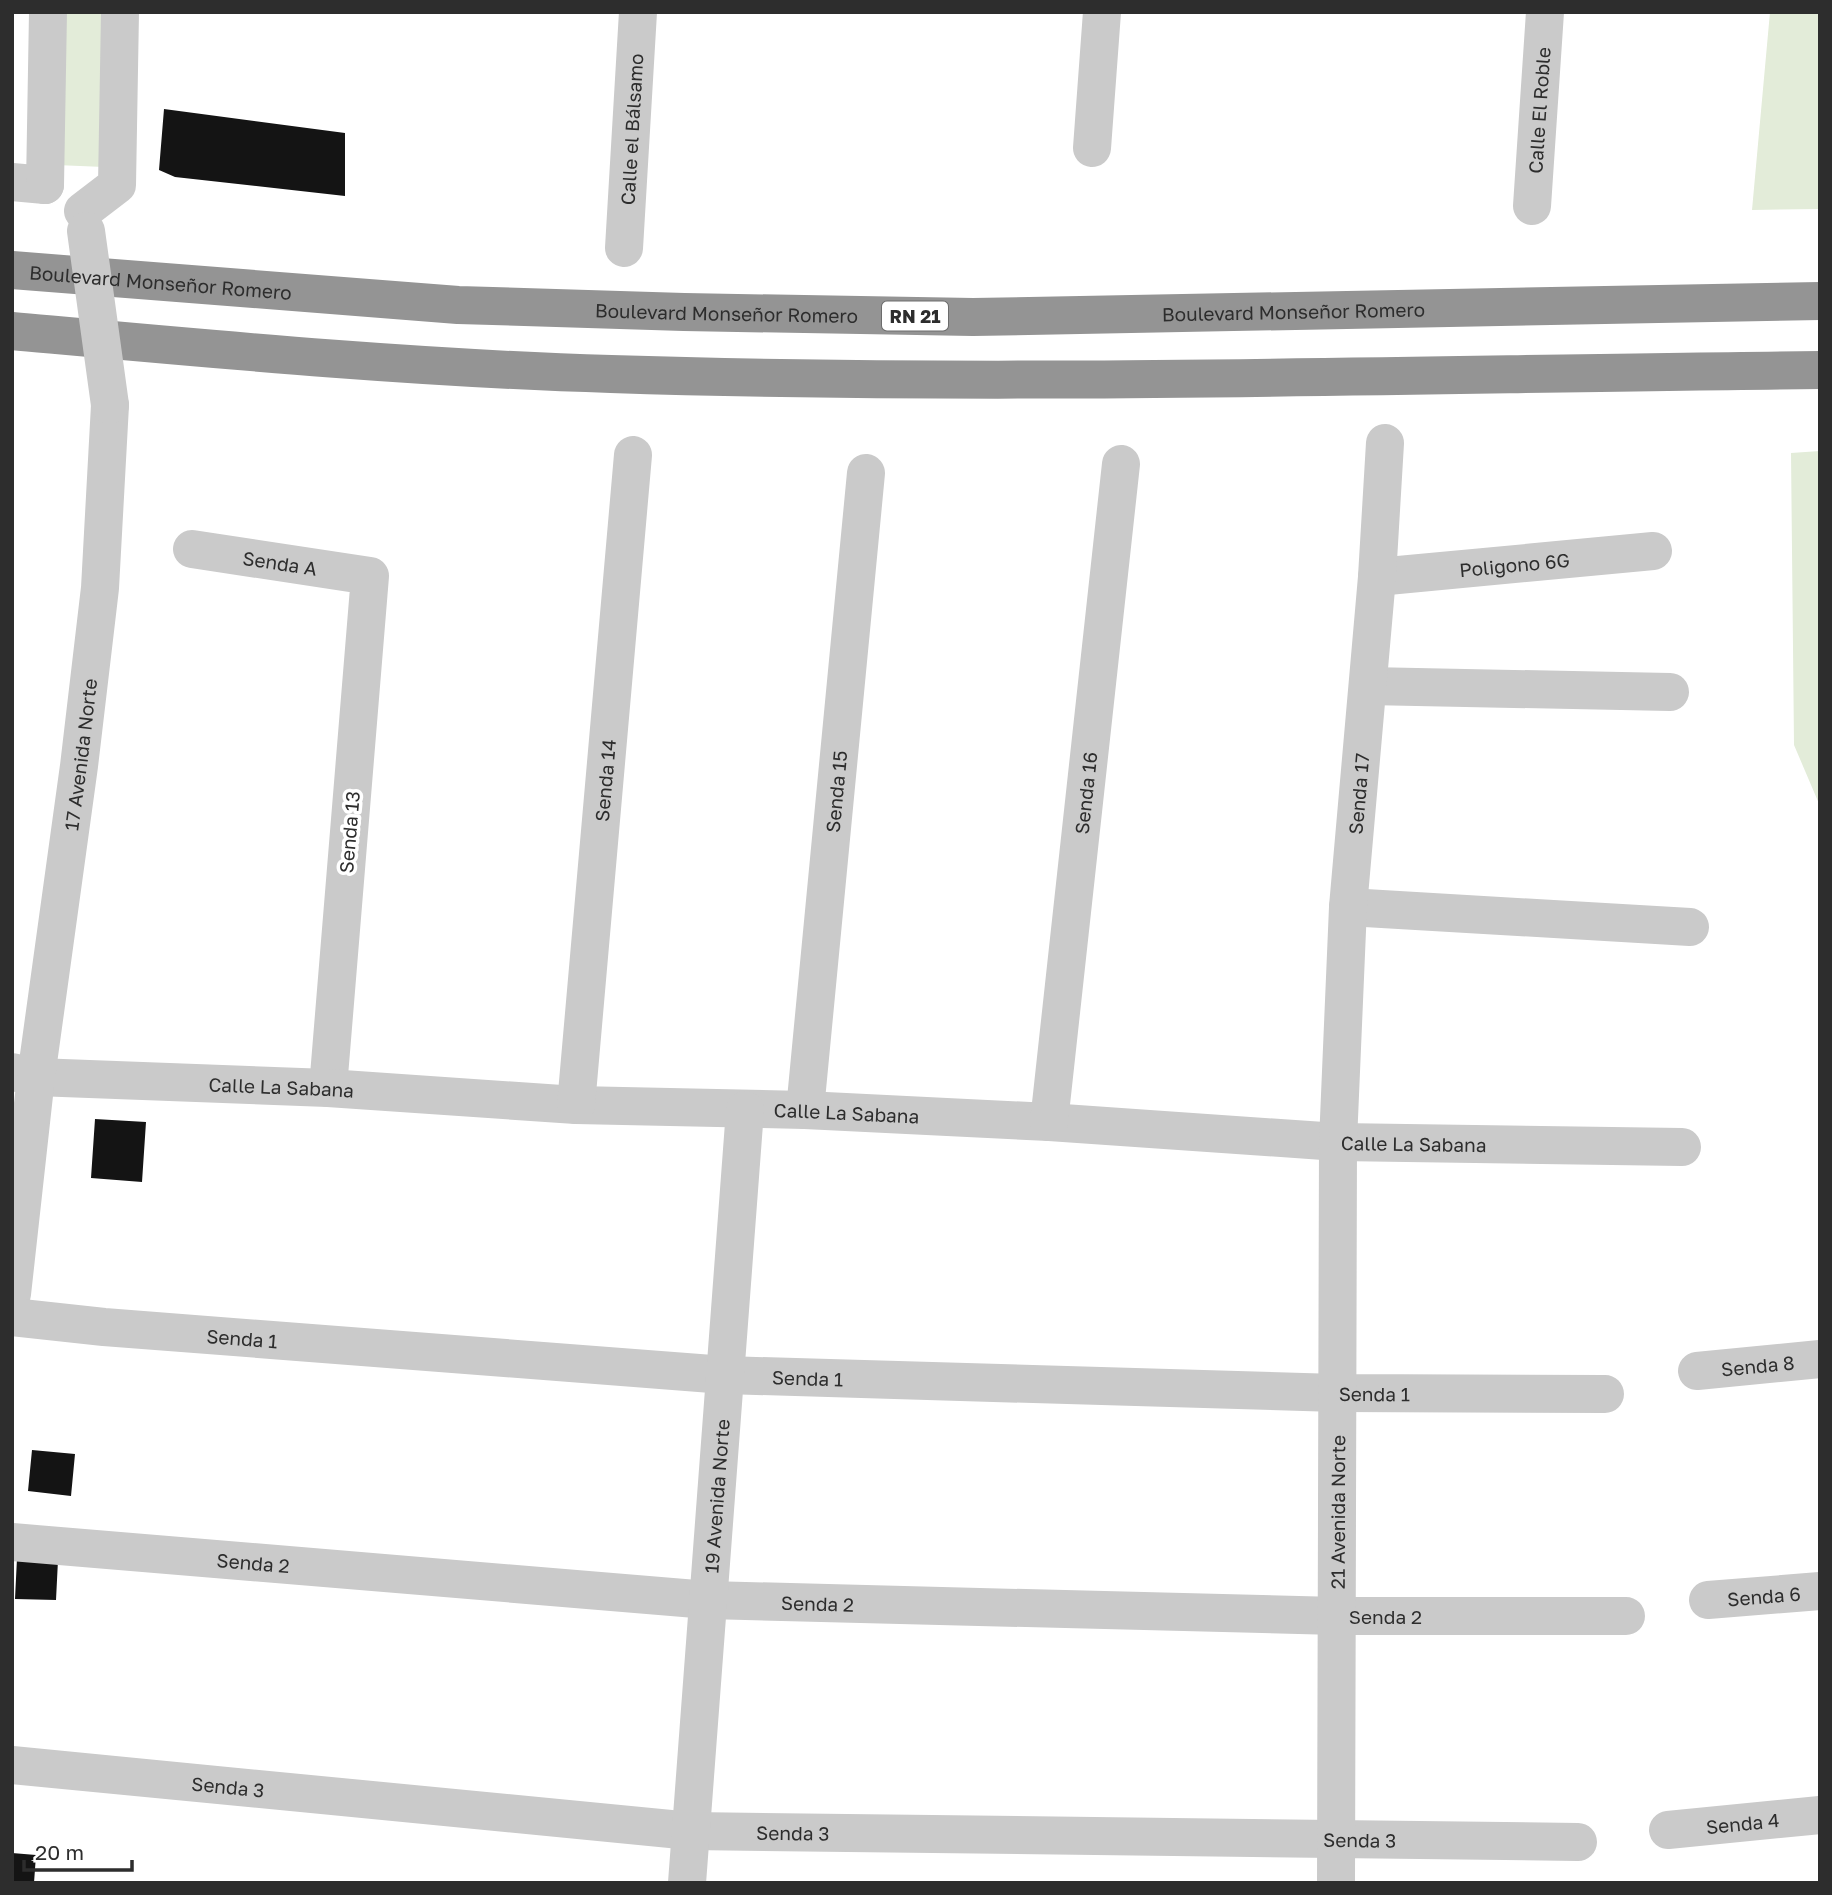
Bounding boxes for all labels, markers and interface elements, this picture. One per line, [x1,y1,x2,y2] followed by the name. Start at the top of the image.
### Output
[1523,46,1554,174] street label: Calle El Roble
[615,53,647,206] street label: Calle el Bálsamo
[28,260,293,303] street label: Boulevard Monseñor Romero
[1162,297,1425,325] street label: Boulevard Monseñor Romero
[595,298,858,327] street label: Boulevard Monseñor Romero
[882,302,948,330] road number: RN 21
[241,545,319,579] street label: Senda A
[1458,547,1571,581] street label: Poligono 6G
[59,677,101,832] street label: 17 Avenida Norte
[589,738,620,823] street label: Senda 14
[820,749,851,834] street label: Senda 15
[1069,751,1101,835] street label: Senda 16
[1343,752,1373,835] street label: Senda 17
[334,790,364,874] street label: Senda 13
[208,1072,355,1101] street label: Calle La Sabana
[773,1098,920,1127] street label: Calle La Sabana
[1341,1131,1487,1156] street label: Calle La Sabana
[206,1323,278,1352] street label: Senda 1
[1720,1350,1795,1380] street label: Senda 8
[772,1365,844,1390] street label: Senda 1
[1339,1382,1410,1405] street label: Senda 1
[699,1418,733,1574] street label: 19 Avenida Norte
[1325,1435,1349,1589] street label: 21 Avenida Norte
[216,1548,291,1577] street label: Senda 2
[1726,1581,1801,1610] street label: Senda 6
[781,1590,854,1615] street label: Senda 2
[1349,1605,1422,1628] street label: Senda 2
[190,1771,266,1801] street label: Senda 3
[1705,1808,1780,1838] street label: Senda 4
[756,1820,830,1844] street label: Senda 3
[1323,1827,1396,1851] street label: Senda 3
[24,1828,133,1872] scale bar
[35,1839,84,1865] text: 20 m

